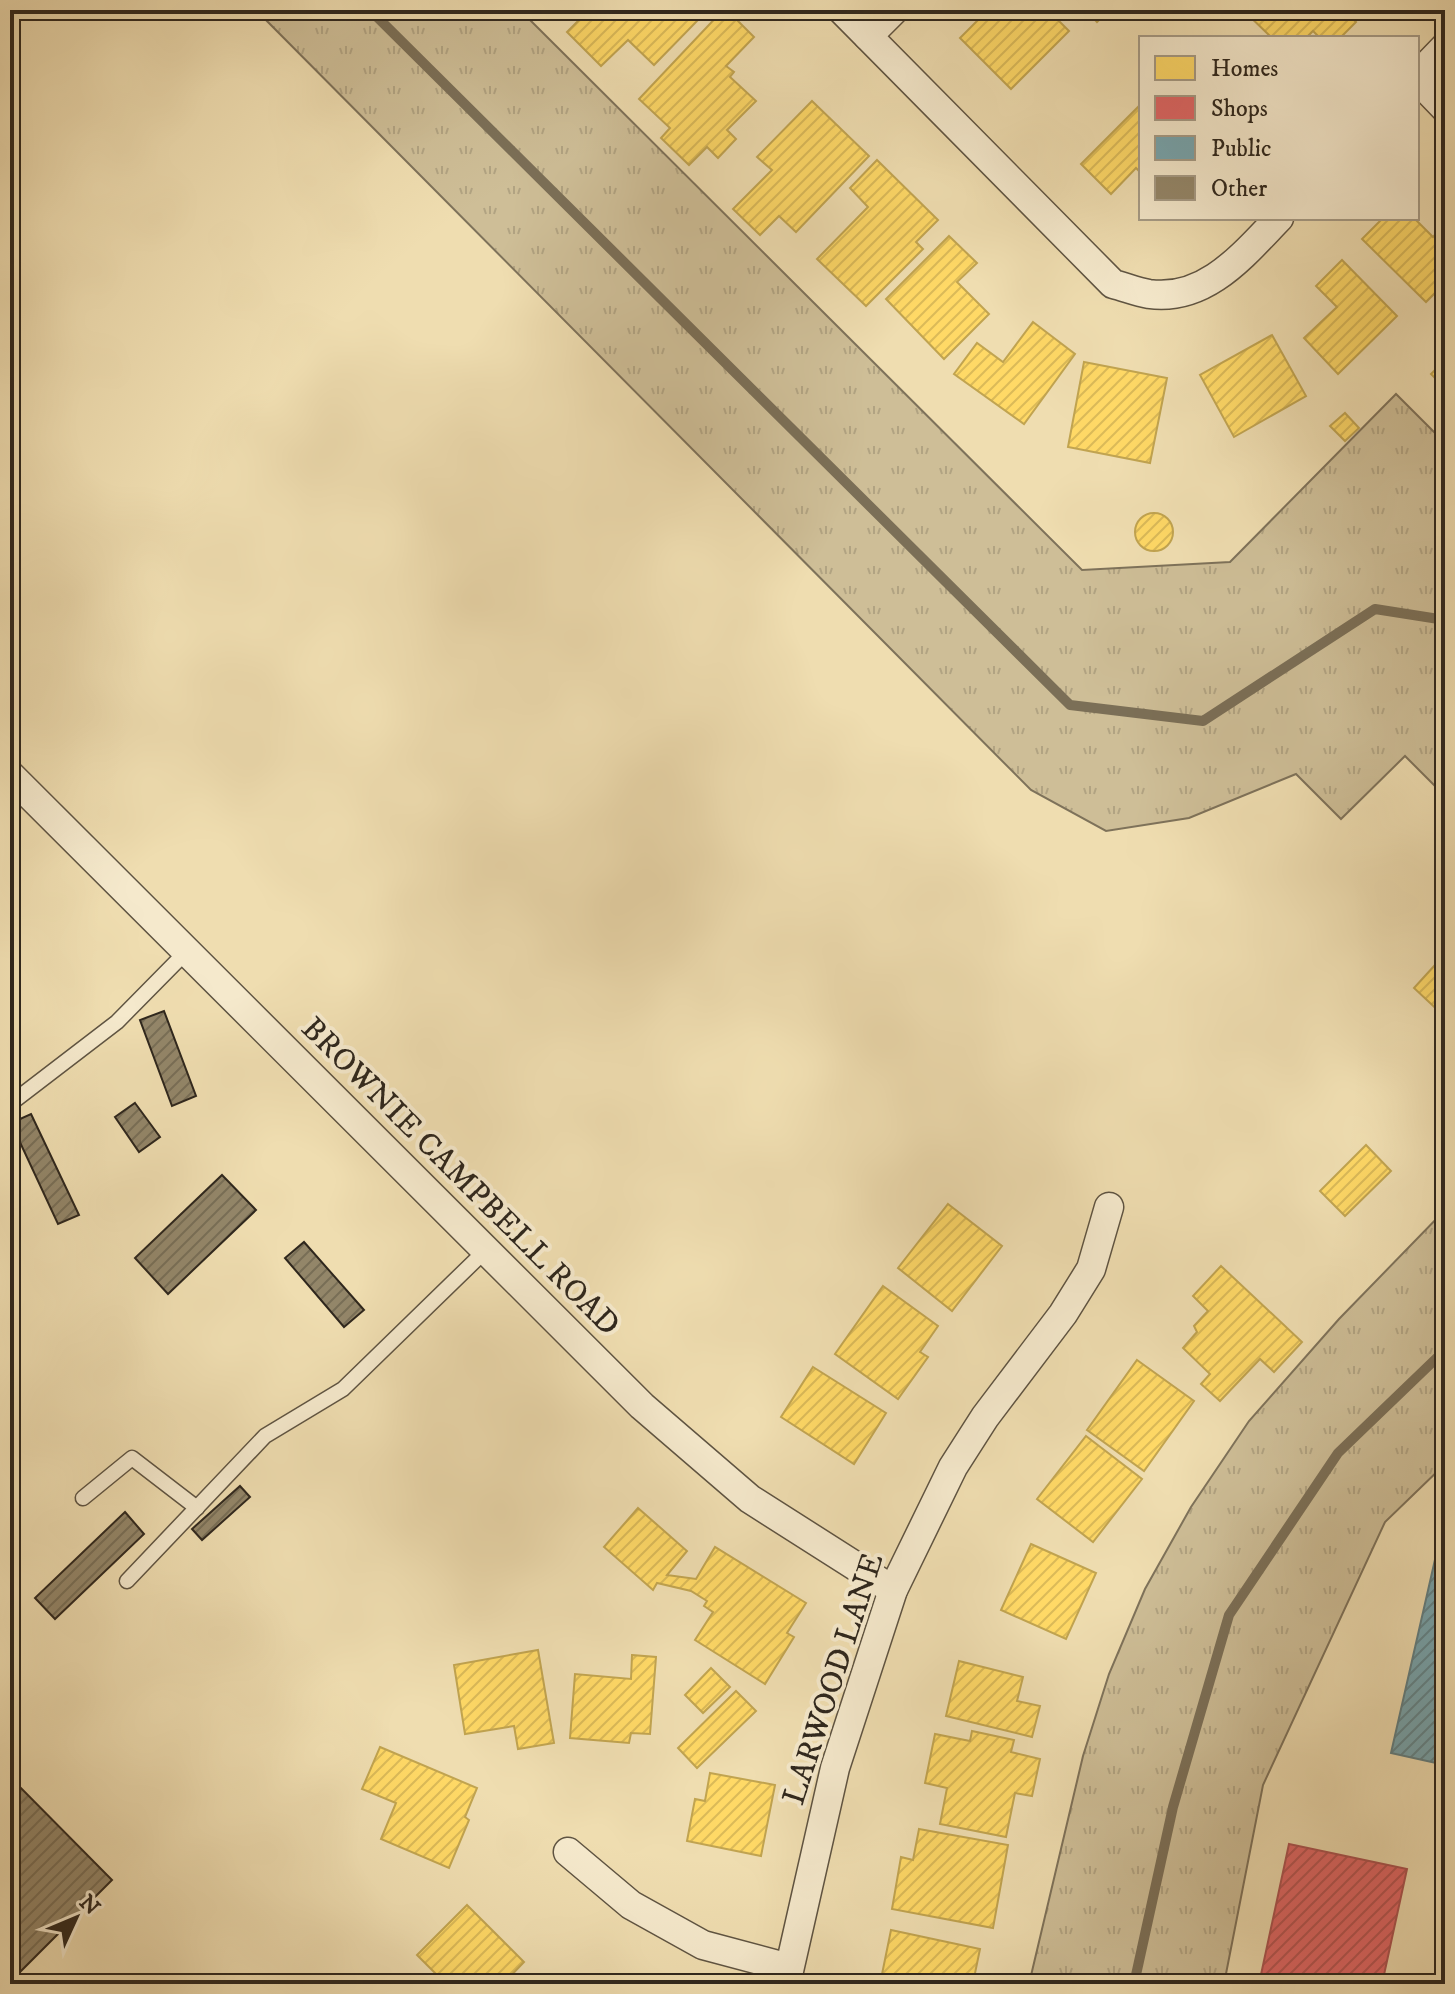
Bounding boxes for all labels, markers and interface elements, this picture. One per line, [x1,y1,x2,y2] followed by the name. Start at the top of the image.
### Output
[1139,36,1419,220] legend
[1211,54,1278,84] text: Homes
[1211,94,1268,124] text: Shops
[1211,134,1271,164] text: Public
[1211,174,1267,204] text: Other
[292,1009,628,1345] street label: BROWNIE CAMPBELL ROAD
[774,1548,894,1810] street label: LARWOOD LANE
[36,1878,116,1958] north arrow
[73,1889,105,1921] text: N

